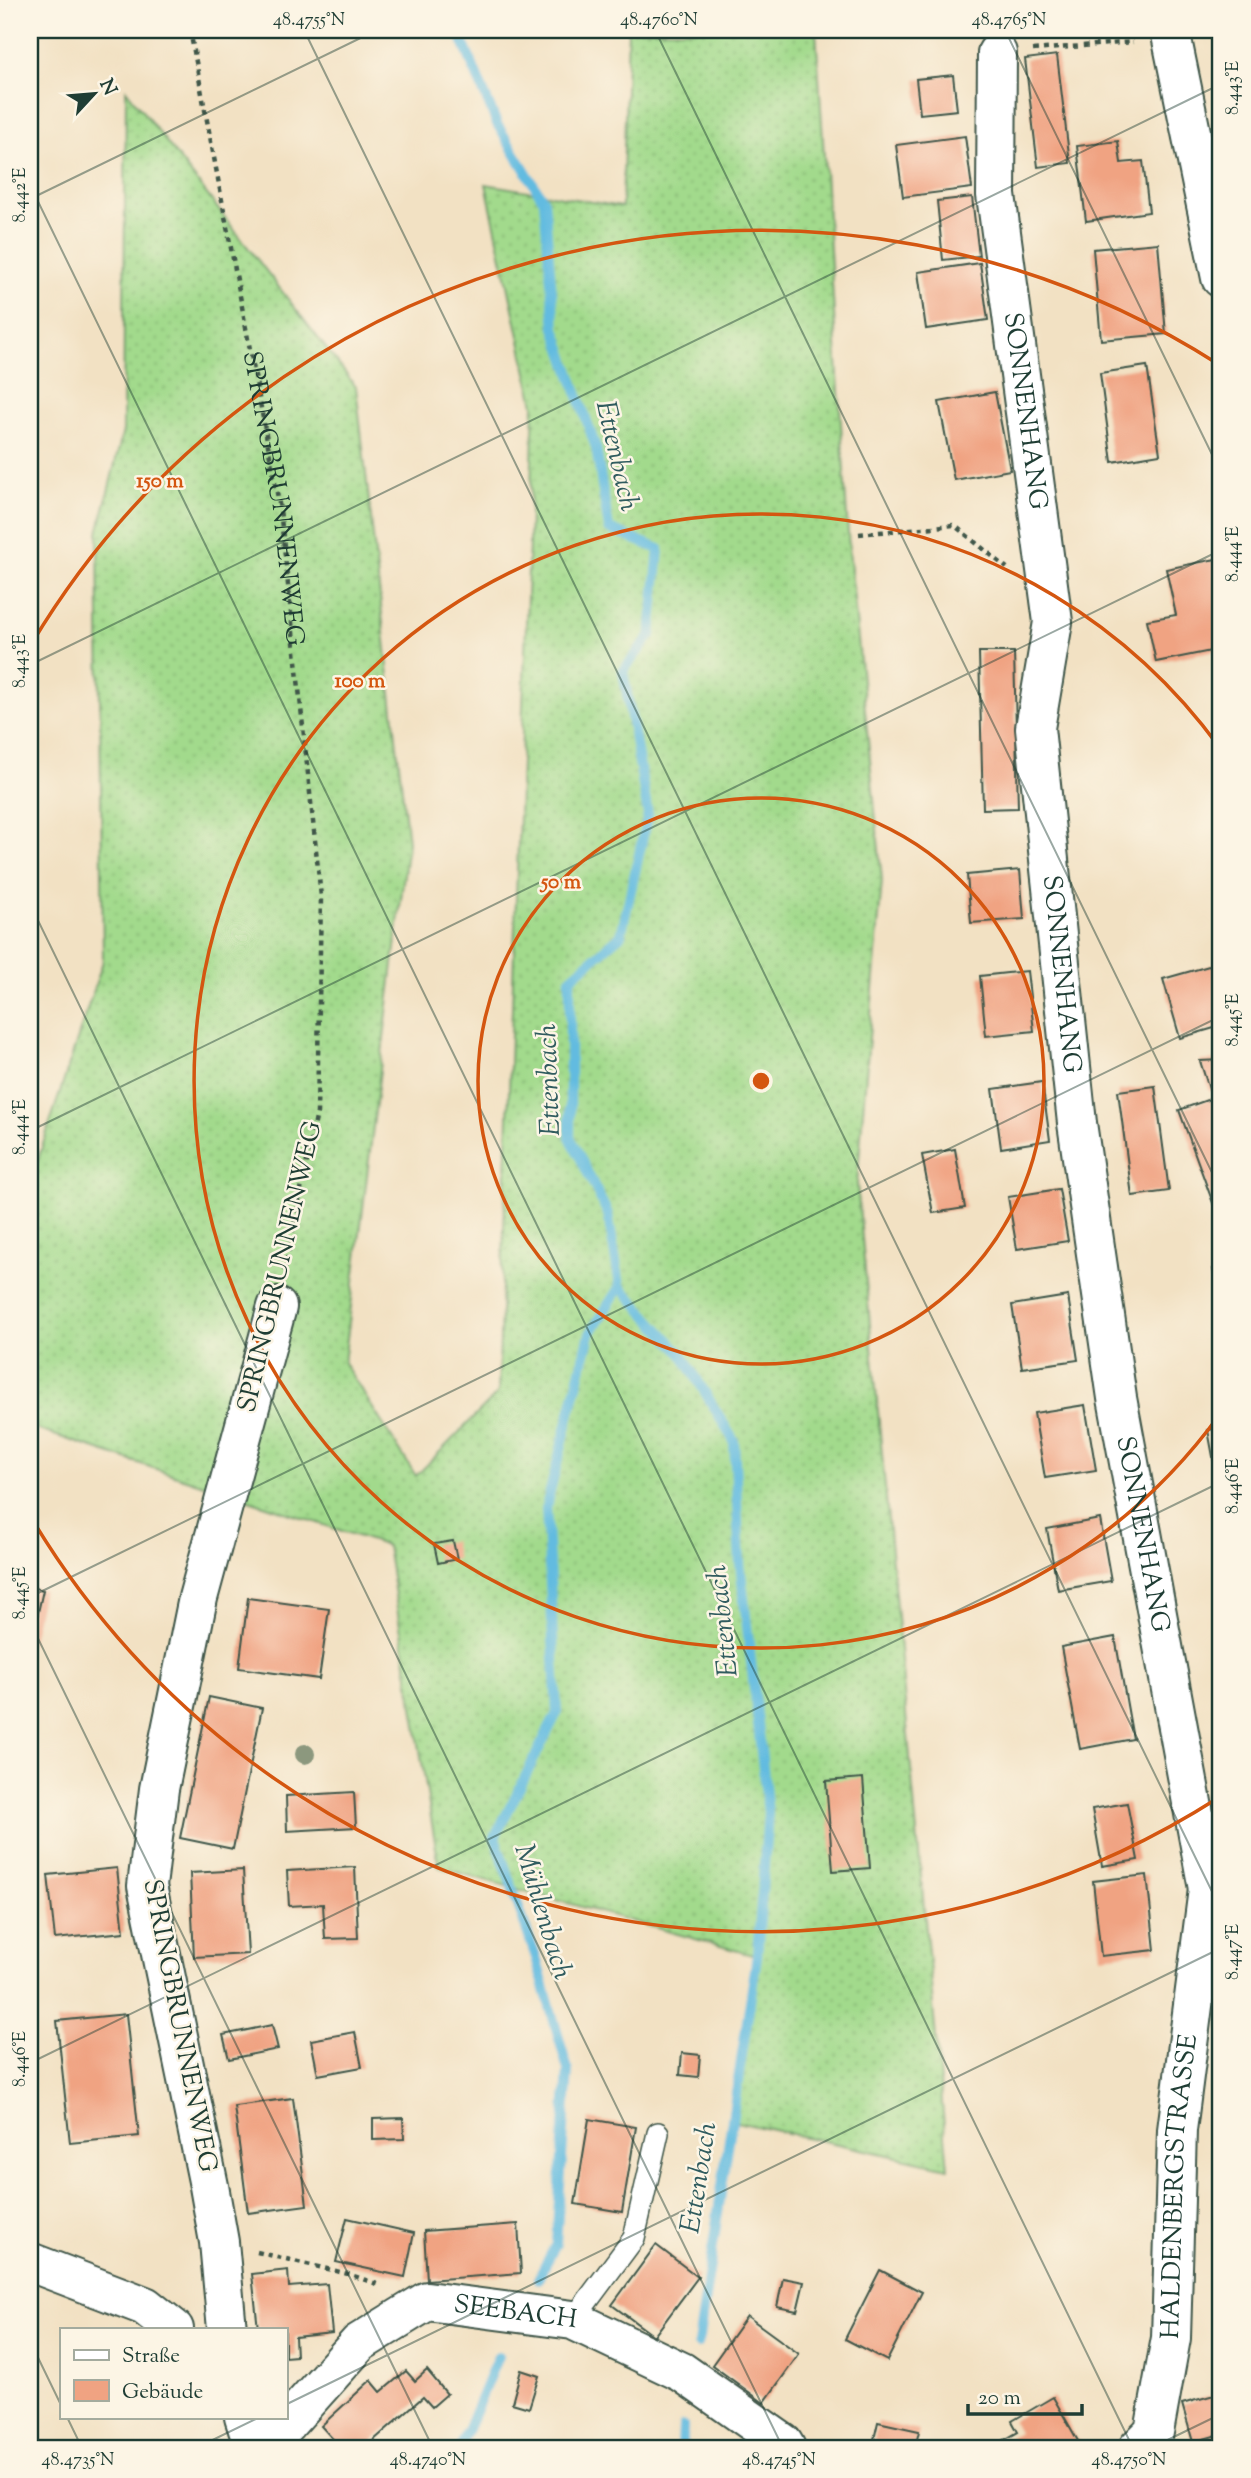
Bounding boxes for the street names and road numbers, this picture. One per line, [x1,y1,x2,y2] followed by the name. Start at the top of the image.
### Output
[993,310,1056,512] street label: SONNENHANG
[232,348,313,648] street label: SPRINGBRUNNENWEG
[1032,873,1090,1075] street label: SONNENHANG
[229,1118,333,1416] street label: SPRINGBRUNNENWEG
[1106,1433,1179,1635] street label: SONNENHANG
[132,1876,226,2176] street label: SPRINGBRUNNENWEG
[1152,2032,1208,2340] street label: HALDENBERGSTRASSE
[452,2286,580,2339] street label: SEEBACH

